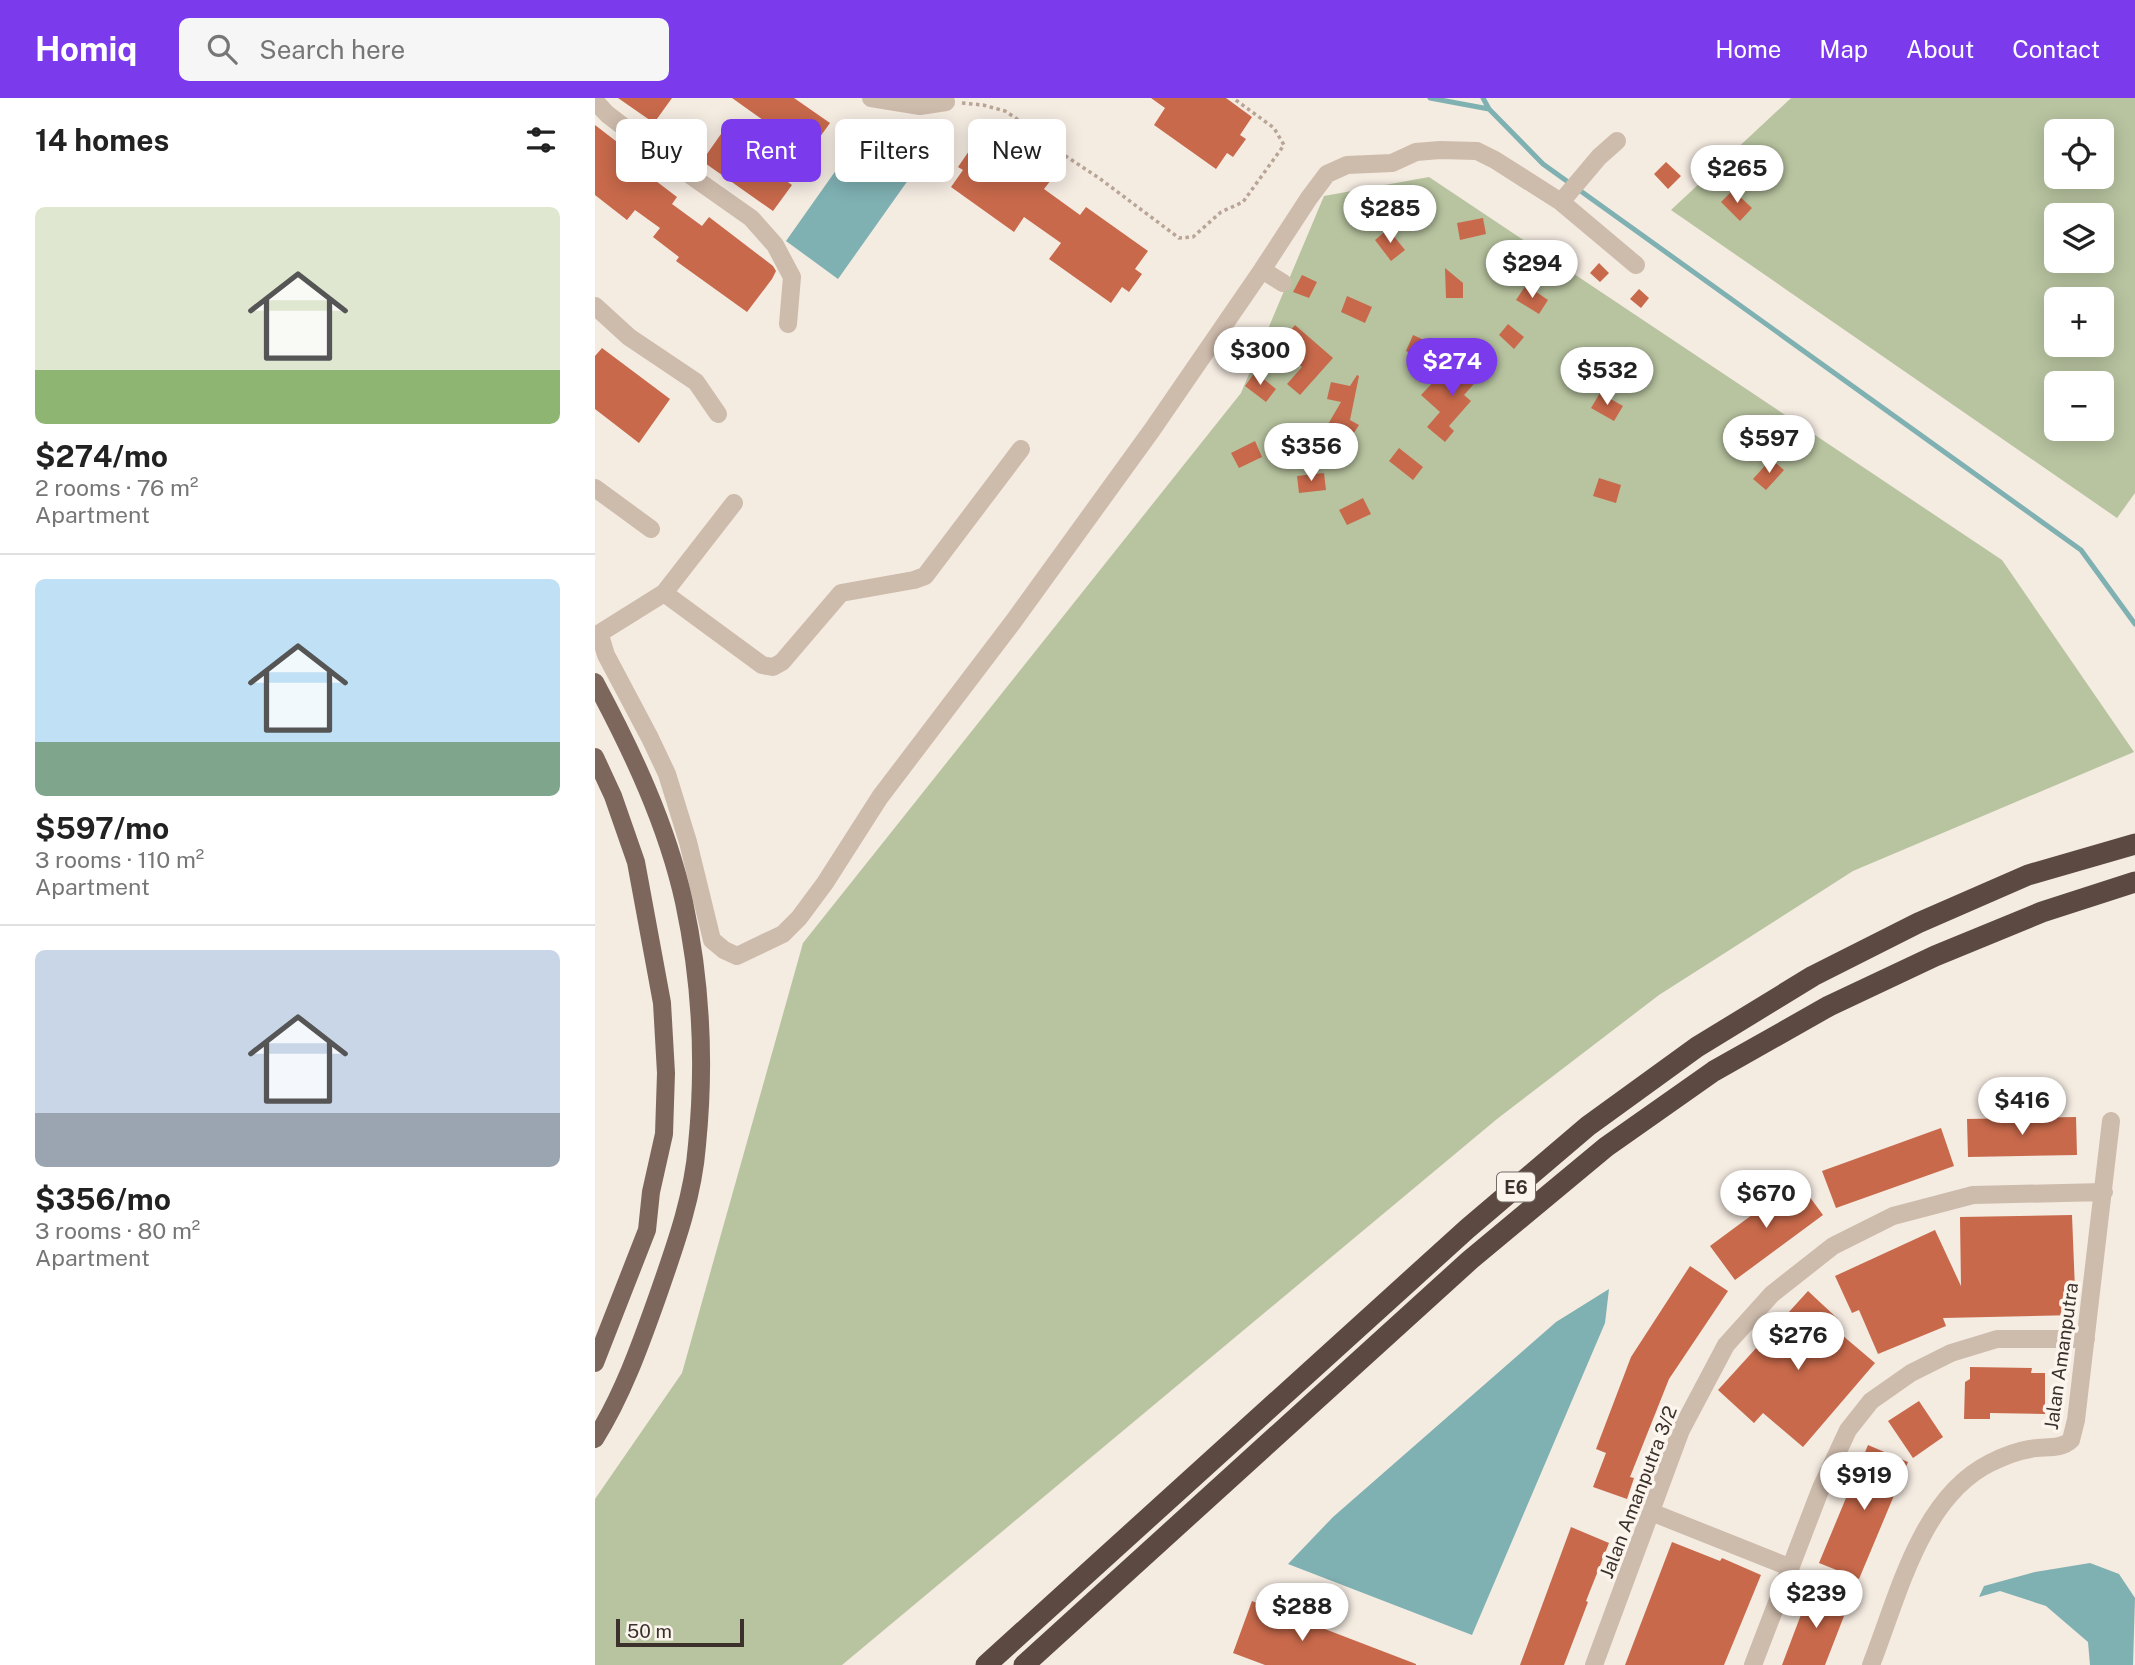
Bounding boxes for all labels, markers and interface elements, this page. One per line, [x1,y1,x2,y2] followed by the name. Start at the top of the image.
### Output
[179,18,669,81] search box
[35,30,137,68] text: Homiq
[203,30,241,68] icon: search
[259,34,405,65] text: Search here
[1715,35,1781,63] text: Home
[1819,35,1868,63] text: Map
[1906,35,1974,63] text: About
[2012,35,2100,63] text: Contact
[616,119,707,182] chip: Buy
[721,119,821,182] chip: Rent
[835,119,954,182] chip: Filters
[968,119,1066,182] chip: New
[2044,119,2114,441] map controls
[2044,119,2114,189] button: locate
[522,121,560,159] icon: filters
[35,122,169,158] text: 14 homes
[1696,146,1778,205] pin: $265
[1707,154,1767,181] text: $265
[1349,186,1431,245] pin: $285
[1359,194,1421,221] text: $285
[2044,203,2114,273] button: layers
[1491,240,1573,300] pin: $294
[1502,249,1562,276] text: $294
[235,253,361,379] icon: home
[2044,287,2114,357] button: +
[1219,328,1301,387] pin: $300
[1230,336,1290,363] text: $300
[1411,338,1493,398] pin: $274
[1422,347,1482,374] text: $274
[1566,348,1648,407] pin: $532
[1576,356,1638,383] text: $532
[2044,371,2114,441] button: −
[1728,416,1810,475] pin: $597
[1270,424,1352,483] pin: $356
[1739,424,1799,451] text: $597
[1280,432,1342,459] text: $356
[35,438,168,474] text: $274/mo
[35,474,198,501] text: 2 rooms · 76 m²
[35,501,150,528] text: Apartment
[235,625,361,751] icon: home
[35,810,169,846] text: $597/mo
[35,846,204,873] text: 3 rooms · 110 m²
[35,873,150,900] text: Apartment
[235,996,361,1122] icon: home
[1981,1077,2063,1137] pin: $416
[1994,1086,2050,1113] text: $416
[1725,1170,1807,1230] pin: $670
[1497,1172,1535,1202] road number: E6
[1736,1179,1796,1206] text: $670
[35,1181,171,1217] text: $356/mo
[35,1217,200,1244] text: 3 rooms · 80 m²
[35,1244,150,1271] text: Apartment
[2040,1281,2082,1431] street label: Jalan Amanputra
[1757,1312,1839,1372] pin: $276
[1768,1321,1828,1348] text: $276
[1595,1403,1681,1581] street label: Jalan Amanputra 3/2
[1823,1452,1905,1512] pin: $919
[1836,1461,1892,1488] text: $919
[1775,1570,1857,1630] pin: $239
[1786,1579,1846,1606] text: $239
[1261,1584,1343,1643] pin: $288
[1271,1592,1333,1619] text: $288
[616,1616,744,1648] scale bar
[627,1620,672,1642] text: 50 m

